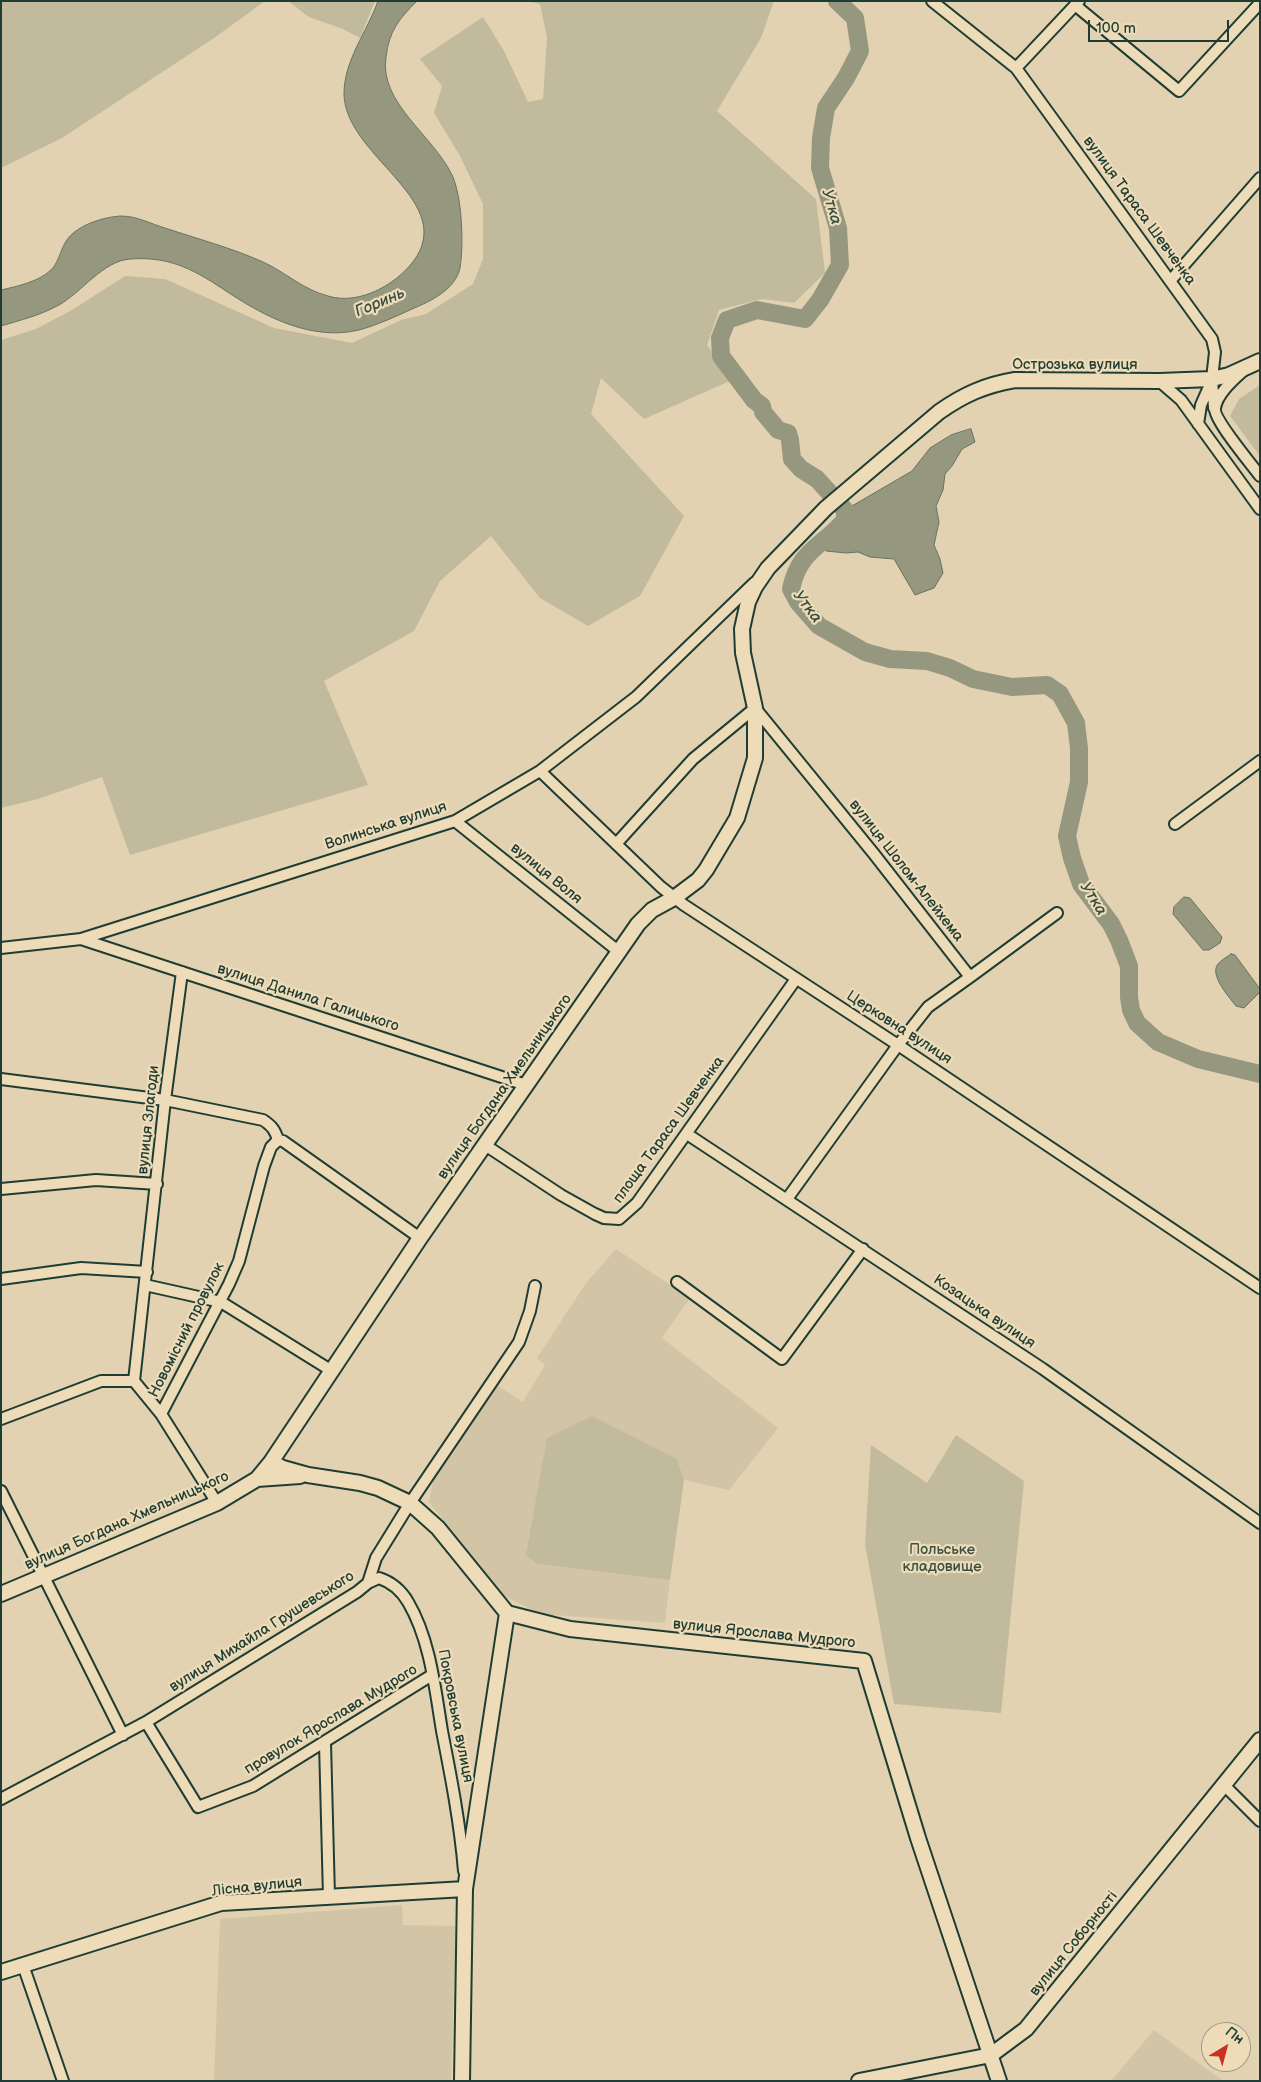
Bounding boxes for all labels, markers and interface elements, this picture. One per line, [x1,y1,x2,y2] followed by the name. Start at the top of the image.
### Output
[1091,10,1232,42] scale bar
[1096,19,1136,38] text: 100 m
[1079,133,1199,289] street label: вулиця Тараса Шевченка
[817,187,845,227] water label: Утка
[352,284,408,322] water label: Горинь
[1012,356,1138,374] street label: Острозька вулиця
[789,587,825,627] water label: Утка
[845,796,967,946] street label: вулиця Шолом-Алейхема
[323,798,449,854] street label: Волинська вулиця
[507,840,585,908] street label: вулиця Воля
[1075,879,1111,919] water label: Утка
[215,960,401,1036] street label: вулиця Данила Галицького
[843,987,955,1069] street label: Церковна вулиця
[434,991,576,1183] street label: вулиця Богдана Хмельницького
[610,1053,728,1207] street label: площа Тараса Шевченка
[134,1065,164,1175] street label: вулиця Злагоди
[145,1259,229,1401] street label: Новомісний провулок
[930,1271,1038,1353] street label: Козацька вулиця
[22,1468,232,1574] street label: вулиця Богдана Хмельницького
[902,1541,982,1576] park label: Польське кладовище
[166,1568,358,1696] street label: вулиця Михайла Грушевського
[672,1615,856,1653] street label: вулиця Ярослава Мудрого
[433,1648,477,1784] street label: Покровська вулиця
[241,1661,421,1779] street label: провулок Ярослава Мудрого
[211,1873,303,1901] street label: Лісна вулиця
[1026,1888,1122,2000] street label: вулиця Соборності
[1201,2022,1251,2072] north arrow
[1222,2023,1247,2048] text: Пн

